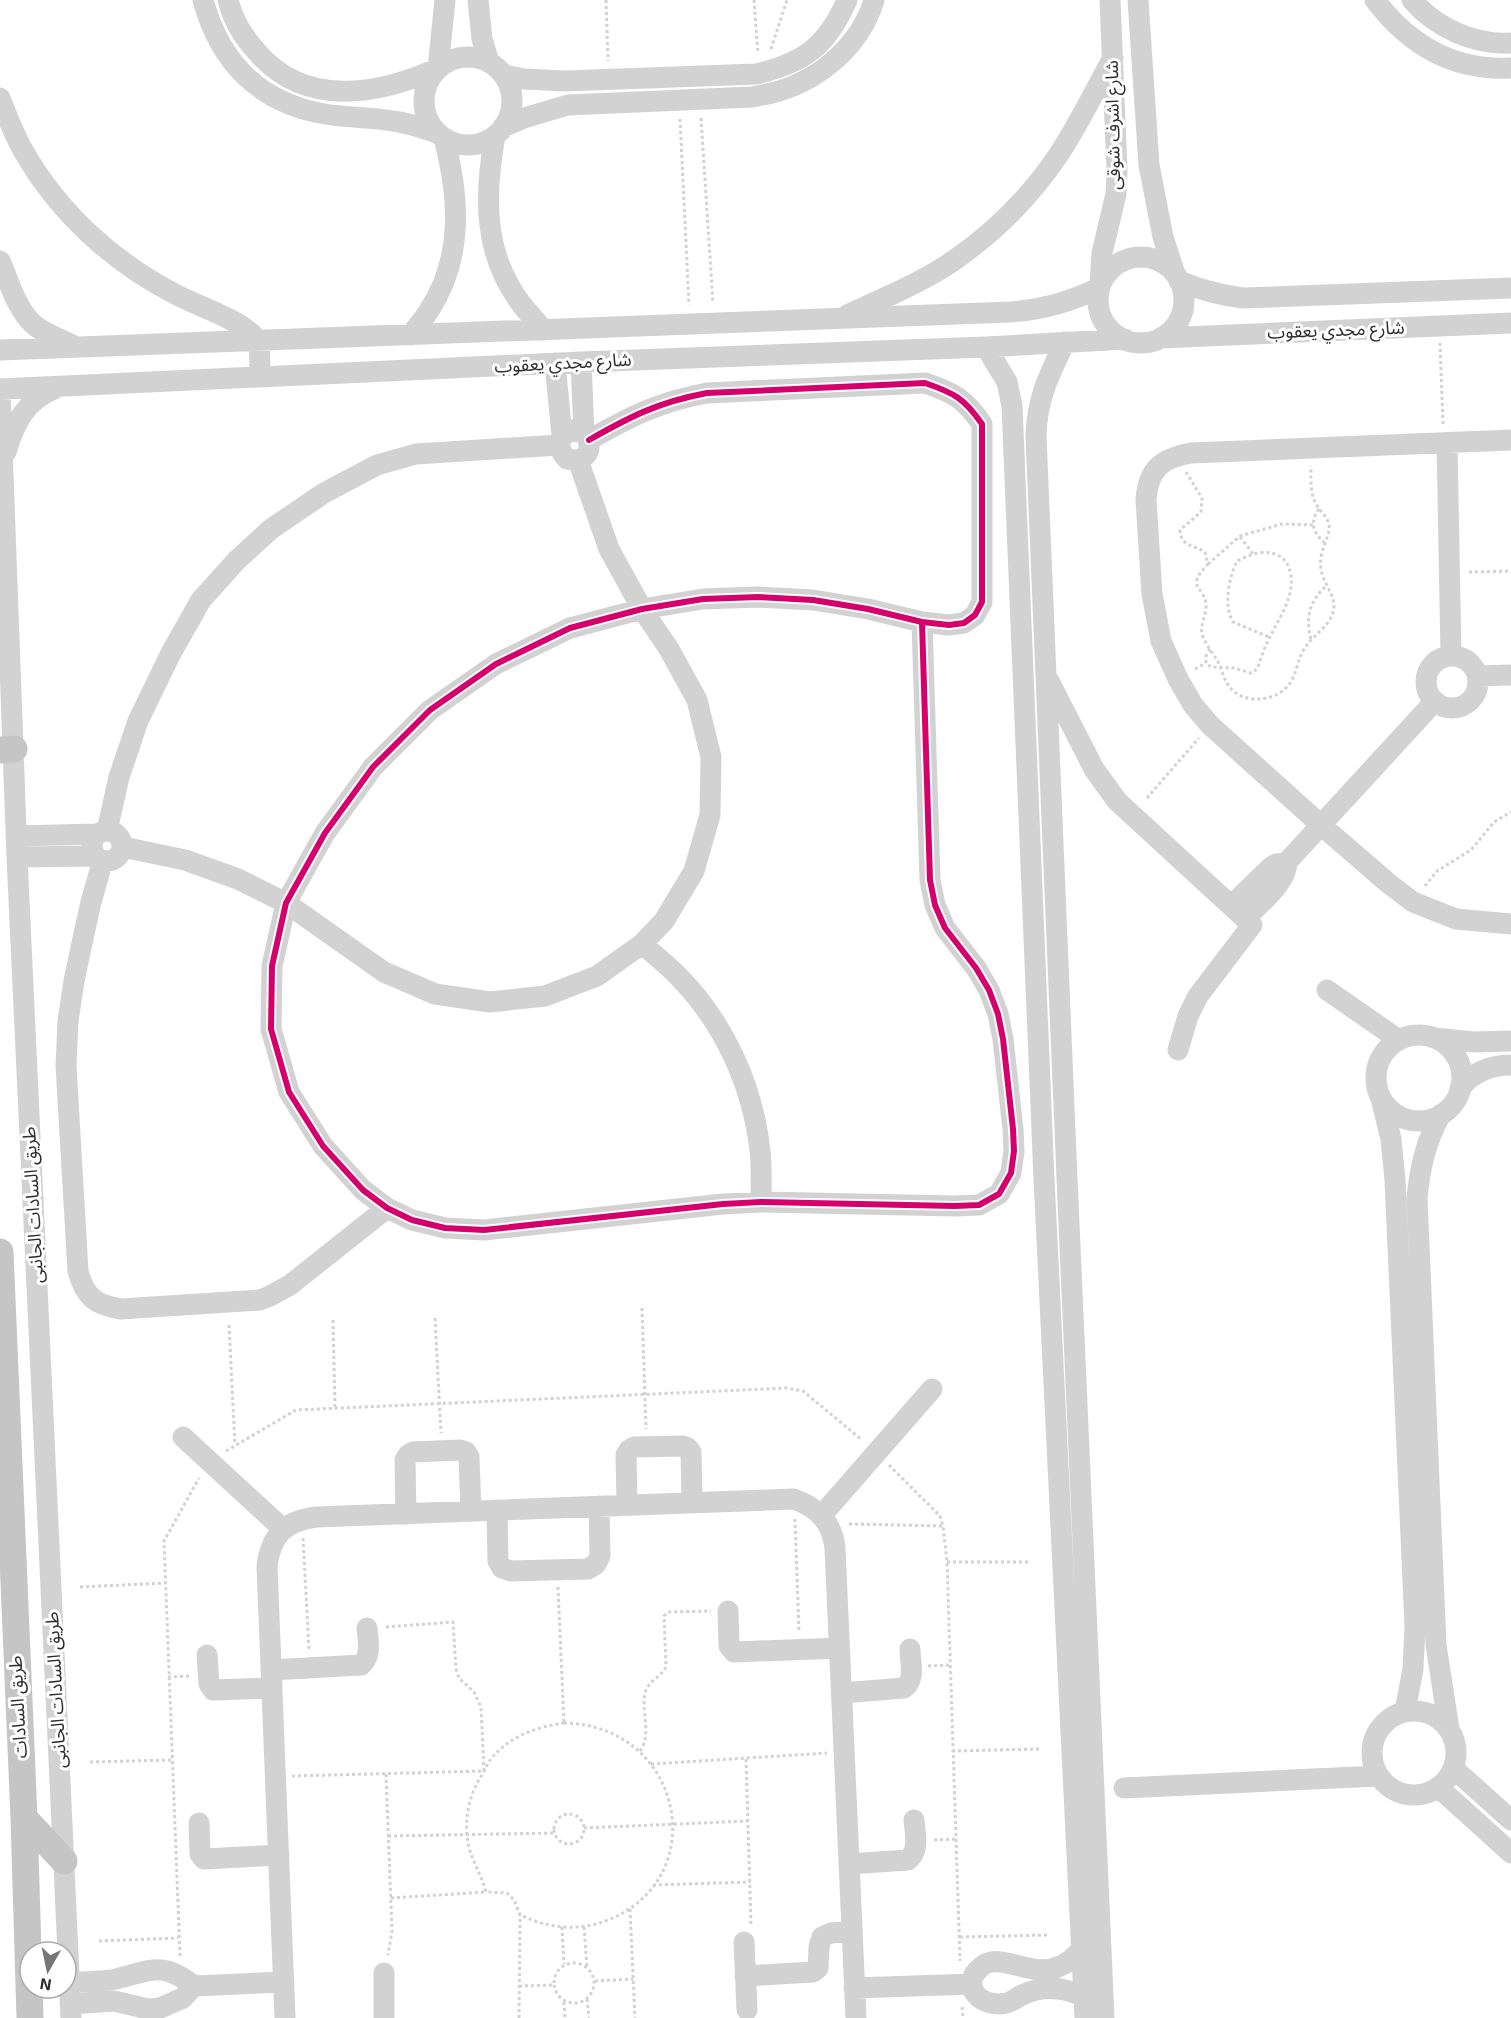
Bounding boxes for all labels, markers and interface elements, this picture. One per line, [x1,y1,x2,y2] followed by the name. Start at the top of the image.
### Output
[1100,60,1128,190] street label: شارع اشرف شوقى
[1267,316,1405,346] street label: شارع مجدي يعقوب
[494,347,632,381] street label: شارع مجدي يعقوب
[17,1126,48,1284] street label: طريق السادات الجانبى
[40,1611,71,1769] street label: طريق السادات الجانبى
[3,1655,32,1759] street label: طريق السادات
[18,1940,78,2000] north arrow
[38,1975,53,1996] text: N

